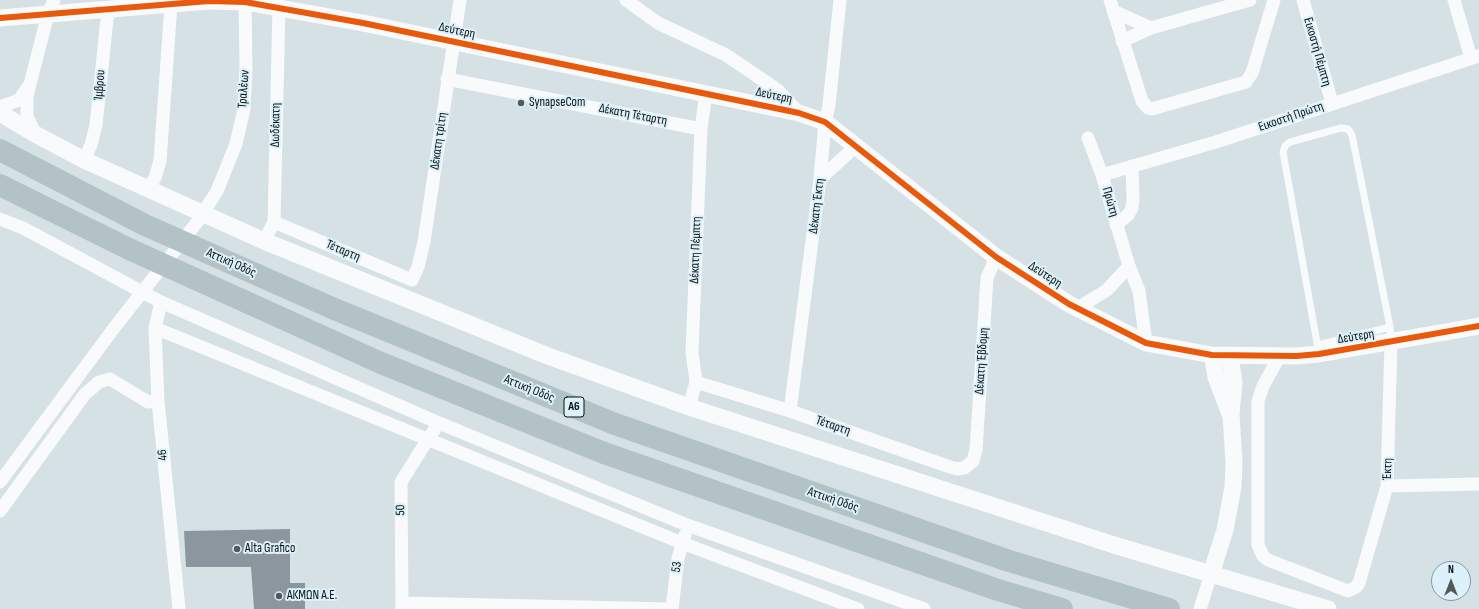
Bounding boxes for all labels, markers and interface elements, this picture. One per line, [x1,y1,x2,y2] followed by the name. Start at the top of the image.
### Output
[1300,16,1334,88] street label: Εικοστή Πέμπτη
[437,20,477,42] street label: Δεύτερη
[91,69,109,101] street label: Ίμβρου
[235,69,253,109] street label: Τραλέων
[754,85,794,107] street label: Δεύτερη
[529,95,585,111] place label: SynapseCom
[516,98,526,108] marker: SynapseCom
[1256,99,1326,135] street label: Εικοστή Πρώτη
[598,101,668,129] street label: Δέκατη Τέταρτη
[268,103,284,147] street label: Δωδέκατη
[427,111,451,171] street label: Δέκατη τρίτη
[806,178,828,234] street label: Δέκατη Έκτη
[1098,185,1122,219] street label: Πρώτη
[687,216,705,284] street label: Δέκατη Πέμπτη
[324,237,362,265] street label: Τέταρτη
[204,245,258,281] street label: Αττική Οδός
[1025,258,1065,292] street label: Δεύτερη
[1337,326,1375,348] street label: Δεύτερη
[972,327,992,395] street label: Δέκατη Έβδομη
[501,372,557,406] street label: Αττική Οδός
[564,397,584,417] road number: Α6
[814,413,852,439] street label: Τέταρτη
[155,449,171,461] street label: 46
[1380,458,1396,480] street label: Έκτη
[805,484,861,516] street label: Αττική Οδός
[393,504,409,516] street label: 50
[245,541,295,557] place label: Alta Grafico
[232,544,242,554] marker: Alta Grafico
[669,561,685,573] street label: 53
[1431,561,1471,601] north arrow
[1448,563,1454,576] text: N
[287,588,337,604] place label: ΑΚΜΩΝ Α.Ε.
[274,591,284,601] marker: ΑΚΜΩΝ Α.Ε.

